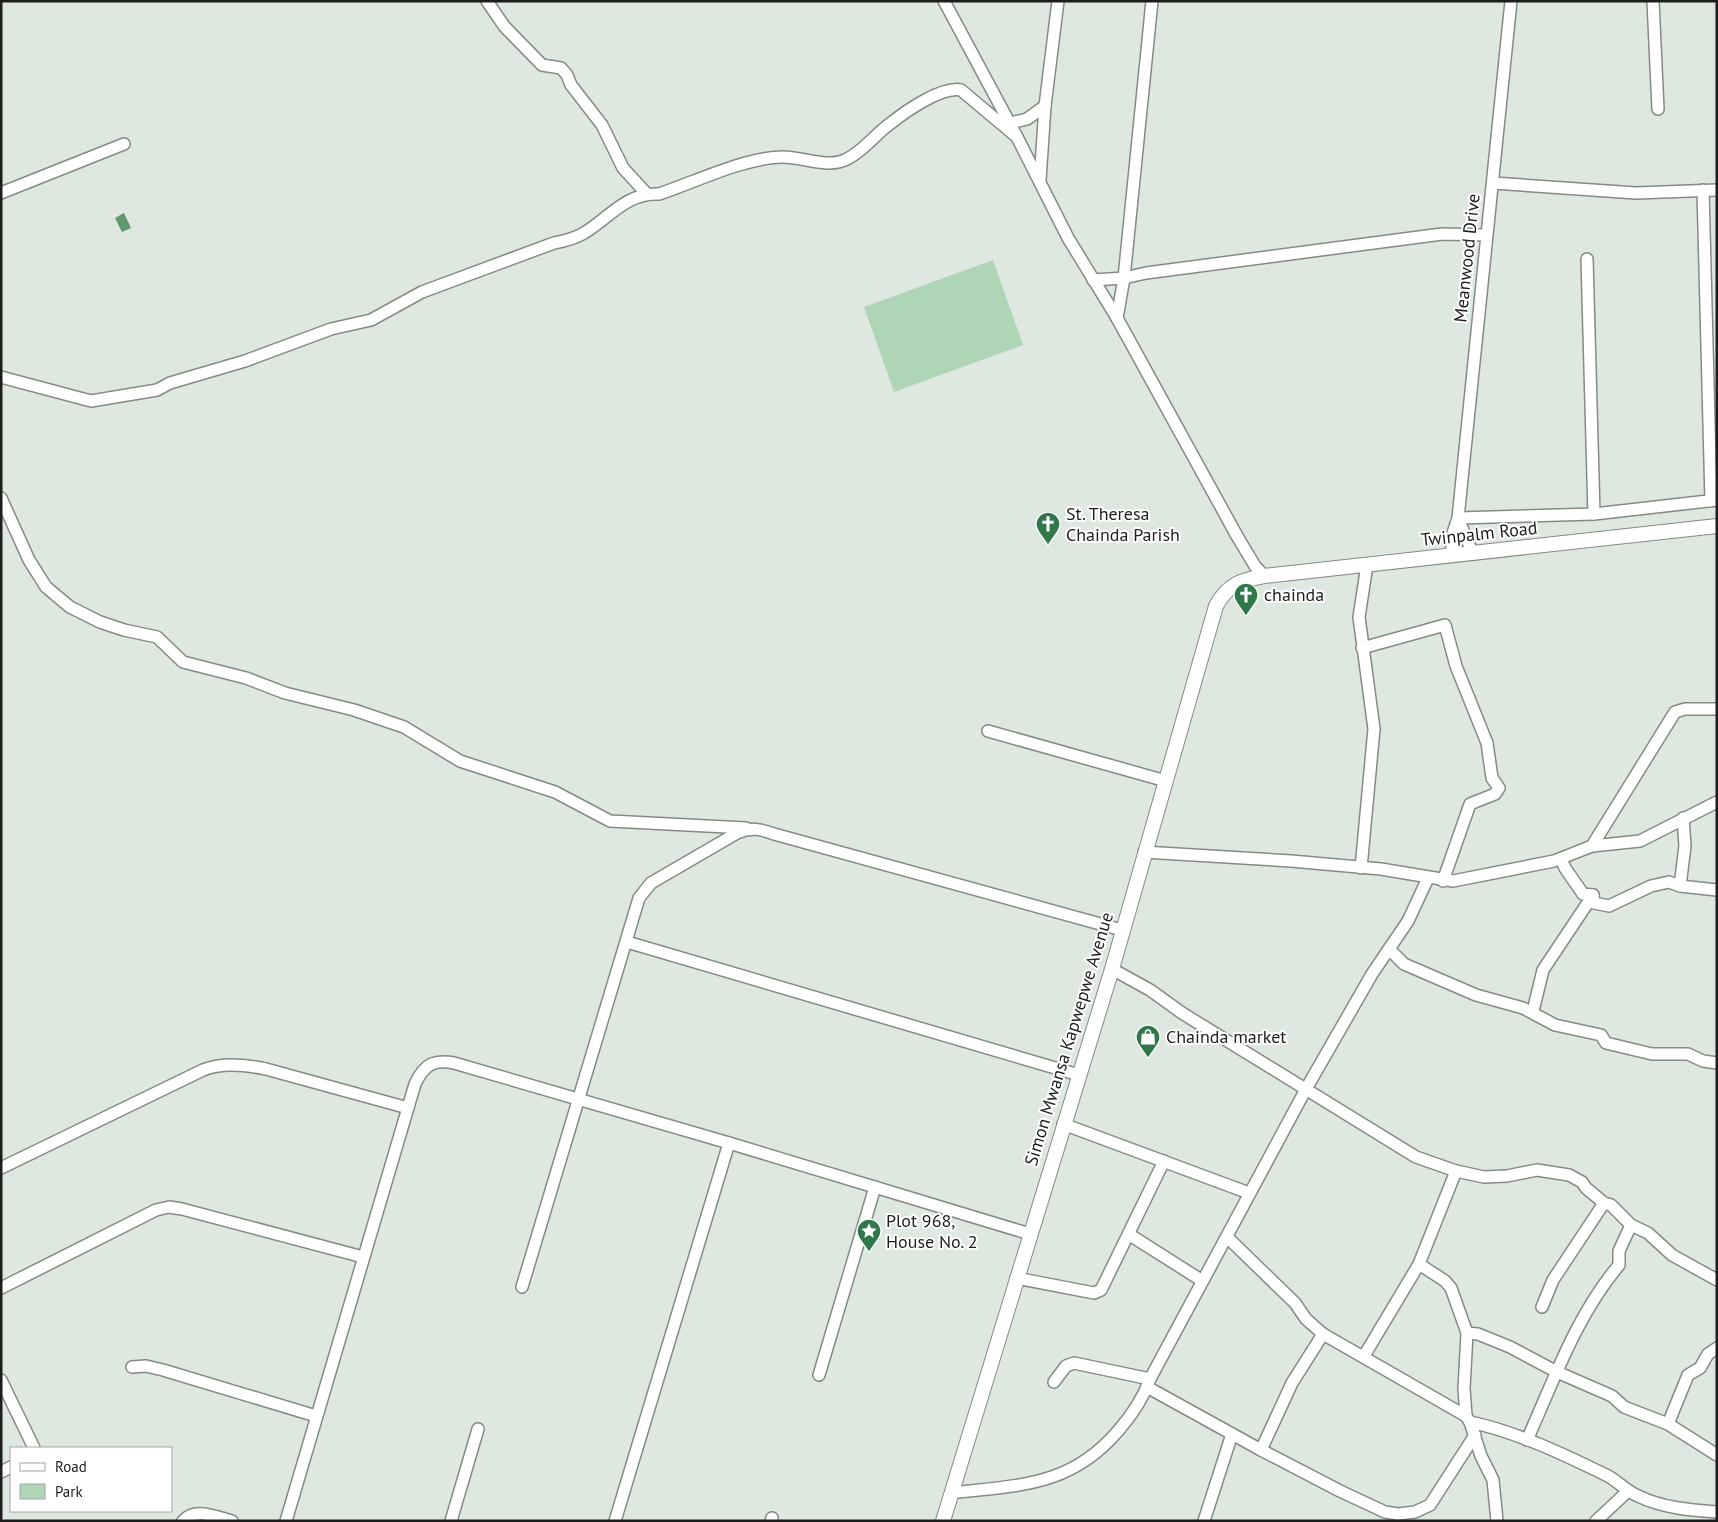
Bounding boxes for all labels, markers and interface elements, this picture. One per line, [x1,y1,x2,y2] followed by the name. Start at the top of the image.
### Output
[1448,192,1485,323] street label: Meanwood Drive
[1066,502,1180,546] place label: St. Theresa Chainda Parish
[1035,511,1061,545] church icon: St. Theresa Chainda Parish
[1420,516,1538,551] street label: Twinpalm Road
[1233,582,1259,616] church icon: chainda
[1264,583,1324,606] place label: chainda
[1019,909,1118,1169] street label: Simon Mwansa Kapwepwe Avenue
[1135,1024,1161,1058] shop icon: Chainda market
[1166,1025,1286,1048] place label: Chainda market
[886,1209,978,1253] place label: Plot 968, House No. 2
[856,1218,882,1252] place icon: Plot 968, House No. 2
[10,1447,172,1512] legend
[55,1457,87,1476] text: Road
[55,1482,83,1501] text: Park

